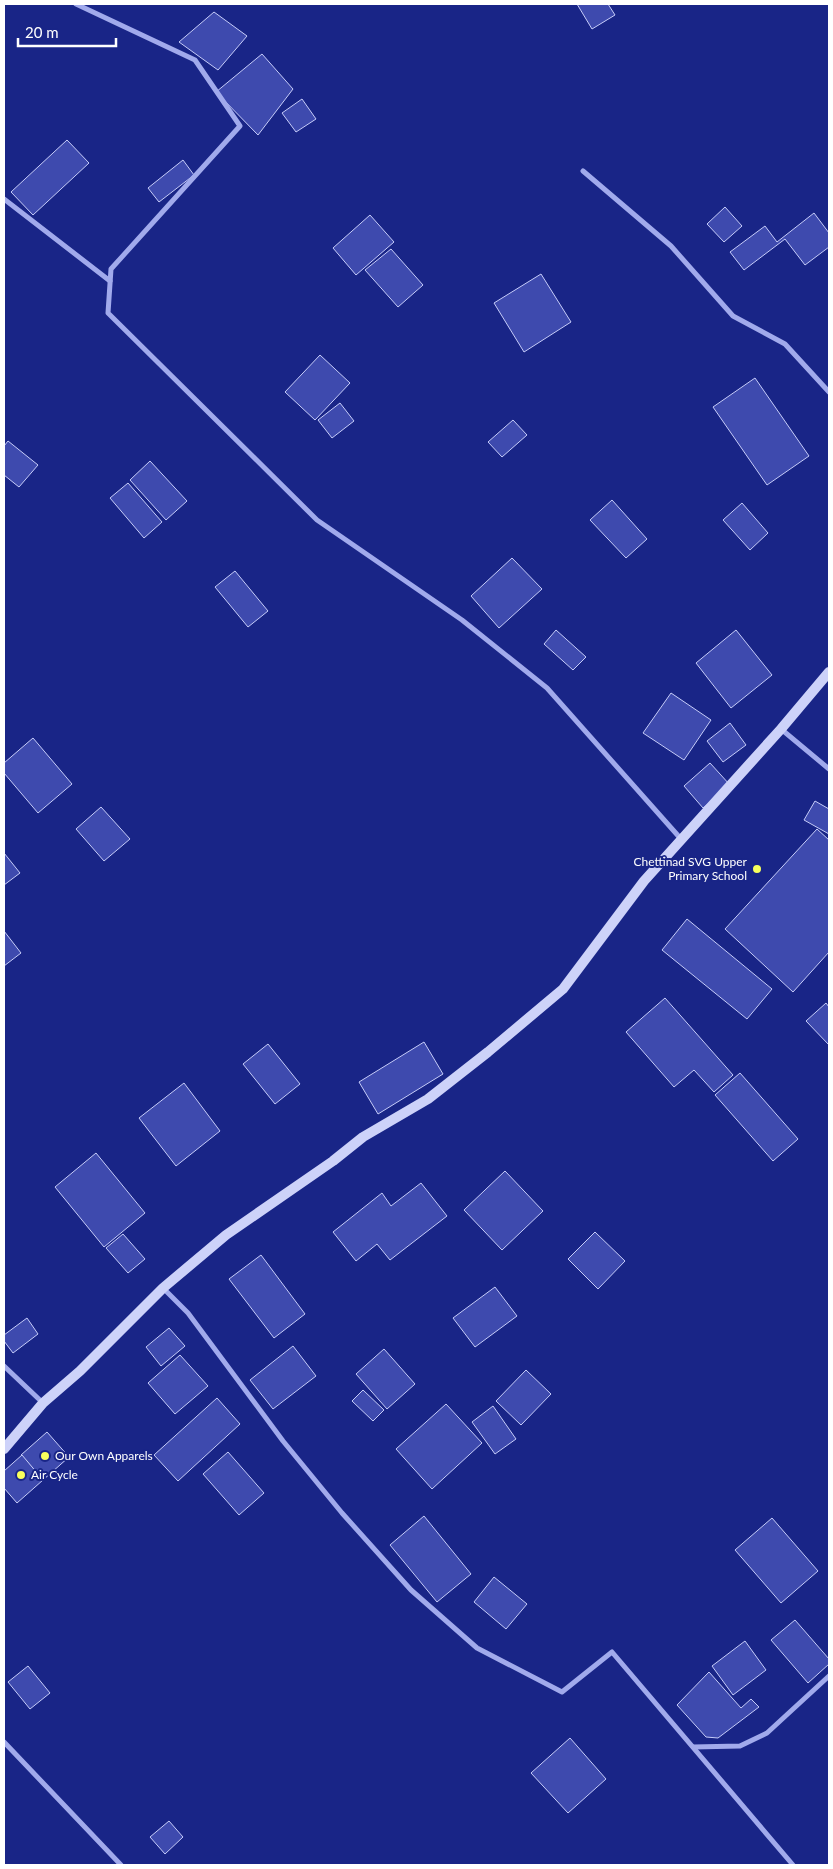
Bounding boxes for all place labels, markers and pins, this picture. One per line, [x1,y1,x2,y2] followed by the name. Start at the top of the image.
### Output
[633,854,748,883] place label: Chettinad SVG Upper Primary School
[751,863,763,875] marker: Chettinad SVG Upper Primary School
[55,1448,153,1463] place label: Our Own Apparels
[39,1450,51,1462] marker: Our Own Apparels
[31,1467,78,1482] place label: Air Cycle
[15,1469,27,1481] marker: Air Cycle

